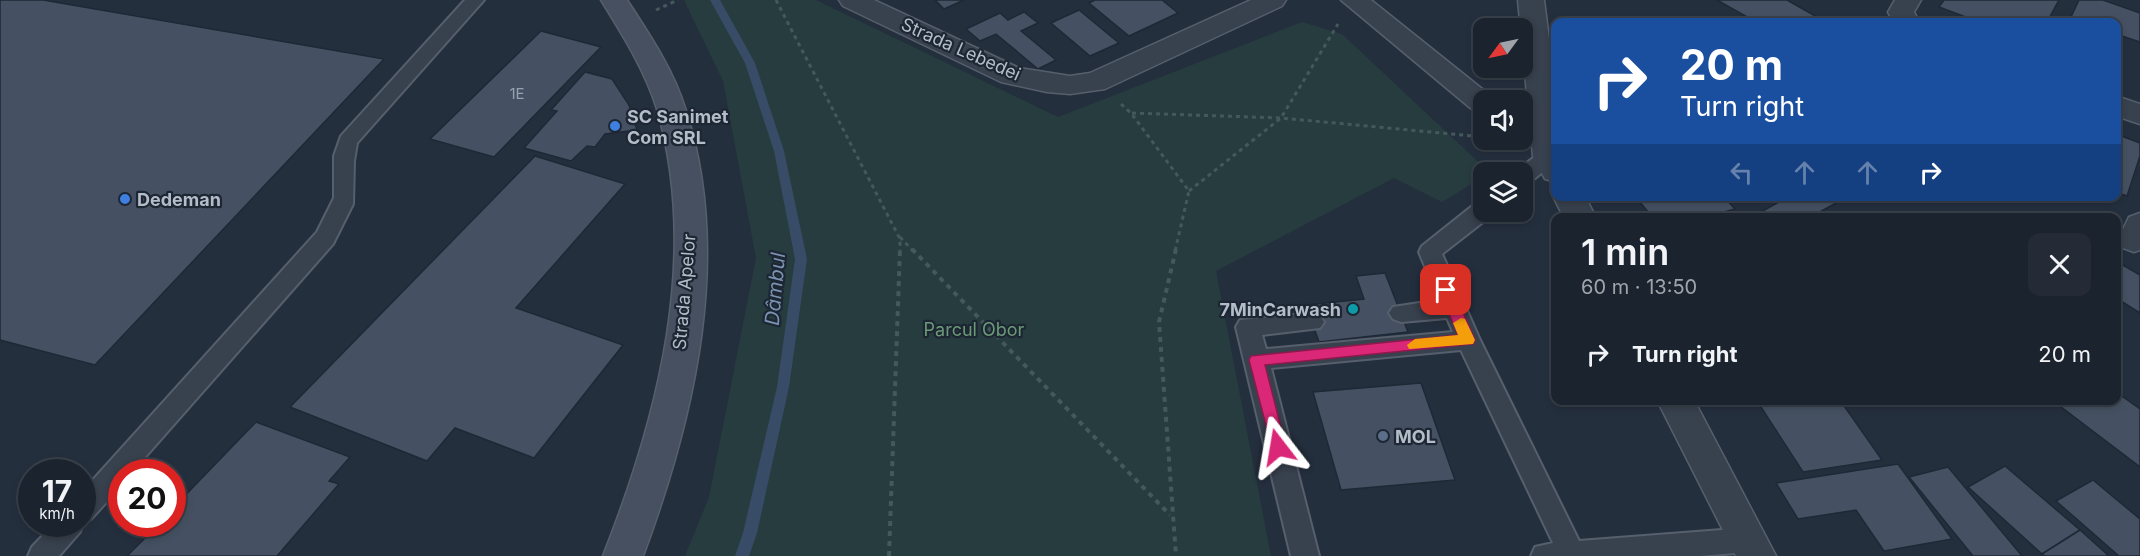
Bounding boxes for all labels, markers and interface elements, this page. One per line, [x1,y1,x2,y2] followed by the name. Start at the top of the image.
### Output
[898,13,1024,85] street label: Strada Lebedei
[1473,18,1533,78] north arrow
[1473,18,1533,222] map controls
[1680,39,1783,90] text: 20 m
[1581,42,1659,120] icon: right
[509,84,525,103] house number: 1E
[1473,90,1533,150] button: sound
[1680,90,1804,123] text: Turn right
[627,106,729,148] place label: SC Sanimet Com SRL
[608,119,622,133] marker: SC Sanimet Com SRL
[1725,156,1758,189] icon: left
[1788,156,1821,189] icon: ahead
[1851,156,1884,189] icon: ahead
[1914,156,1947,189] icon: right
[1473,162,1533,222] button: layers
[137,189,221,210] place label: Dedeman
[118,192,132,206] marker: Dedeman
[1581,230,1669,274] text: 1 min
[668,233,700,351] street label: Strada Apelor
[2028,233,2091,296] button: close
[760,251,790,326] water label: Dâmbul
[1420,264,1471,315] pin
[1429,273,1462,306] icon: arrive
[1581,275,1697,299] text: 60 m · 13:50
[1219,299,1341,320] place label: 7MinCarwash
[1346,302,1360,316] marker: 7MinCarwash
[924,319,1025,340] park label: Parcul Obor
[1581,338,1614,371] icon: right
[1632,341,1738,367] text: Turn right
[2038,341,2091,367] text: 20 m
[1246,415,1310,479] position arrow
[1395,426,1436,447] place label: MOL
[1376,429,1390,443] marker: MOL
[108,459,186,537] speed limit sign: 20
[42,473,72,509] text: 17
[39,504,75,523] text: km/h

